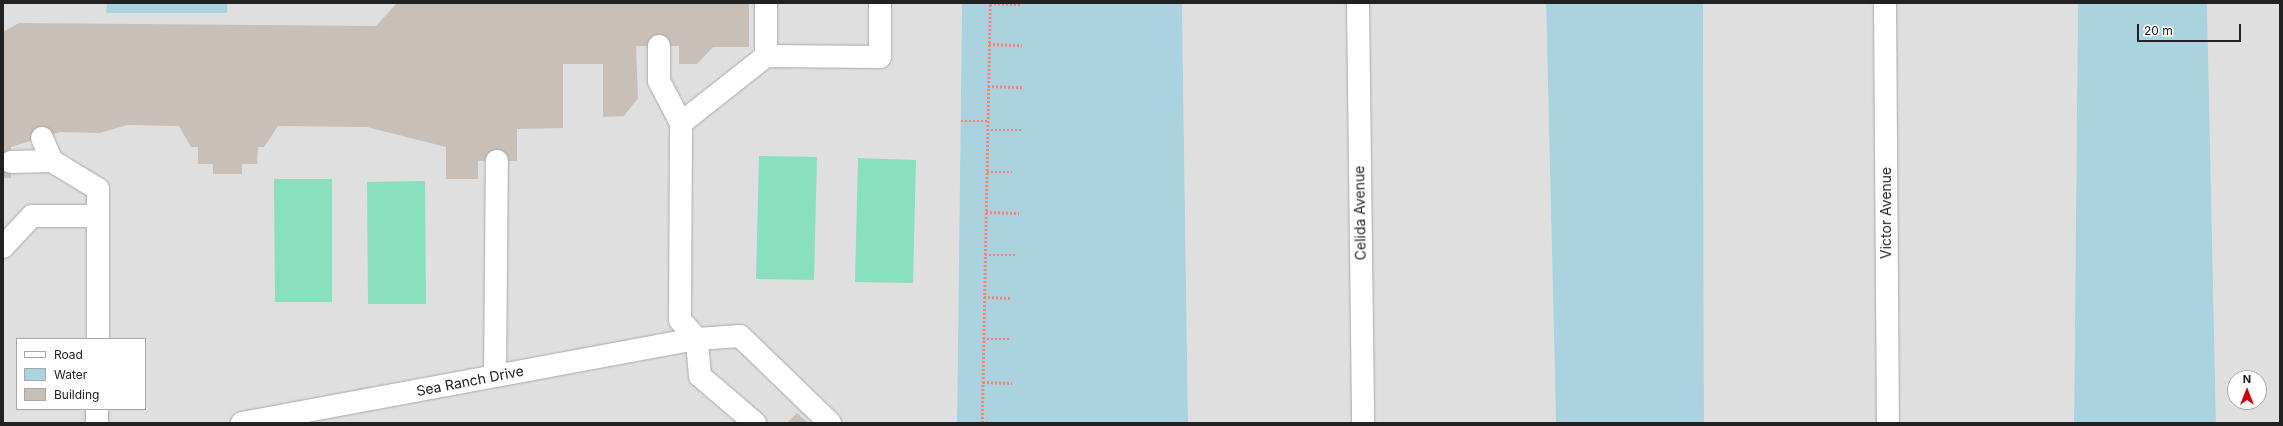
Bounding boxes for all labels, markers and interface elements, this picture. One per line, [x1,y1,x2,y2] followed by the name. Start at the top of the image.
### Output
[2139,16,2243,42] scale bar
[2144,23,2173,38] text: 20 m
[1351,166,1369,260] street label: Celida Avenue
[1878,167,1894,259] street label: Victor Avenue
[16,338,146,410] legend
[54,347,83,362] text: Road
[415,362,525,400] street label: Sea Ranch Drive
[54,367,87,382] text: Water
[2227,370,2267,410] north arrow
[2243,372,2251,386] text: N
[54,387,99,402] text: Building

